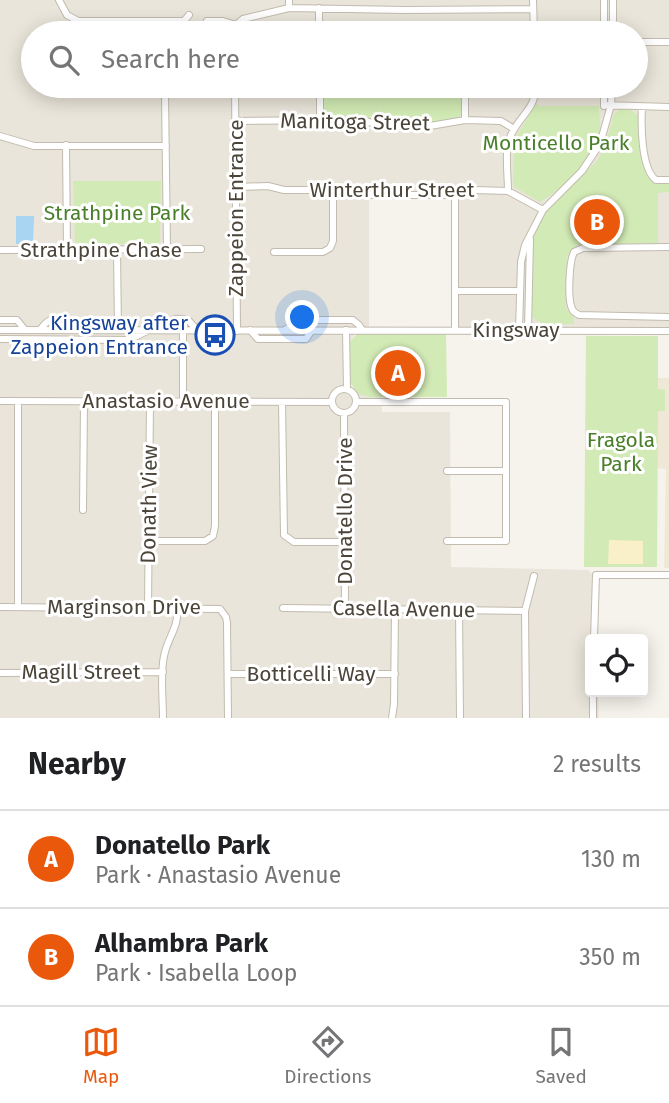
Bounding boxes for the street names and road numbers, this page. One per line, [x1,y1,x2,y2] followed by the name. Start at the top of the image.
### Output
[280,108,431,136] street label: Manitoga Street
[223,119,249,297] street label: Zappeion Entrance
[309,177,475,203] street label: Winterthur Street
[20,237,182,263] street label: Strathpine Chase
[472,317,560,343] street label: Kingsway
[82,388,250,414] street label: Anastasio Avenue
[332,437,358,585] street label: Donatello Drive
[135,444,163,564] street label: Donath View
[47,594,201,620] street label: Marginson Drive
[332,595,476,623] street label: Casella Avenue
[21,659,141,685] street label: Magill Street
[246,661,376,687] street label: Botticelli Way

